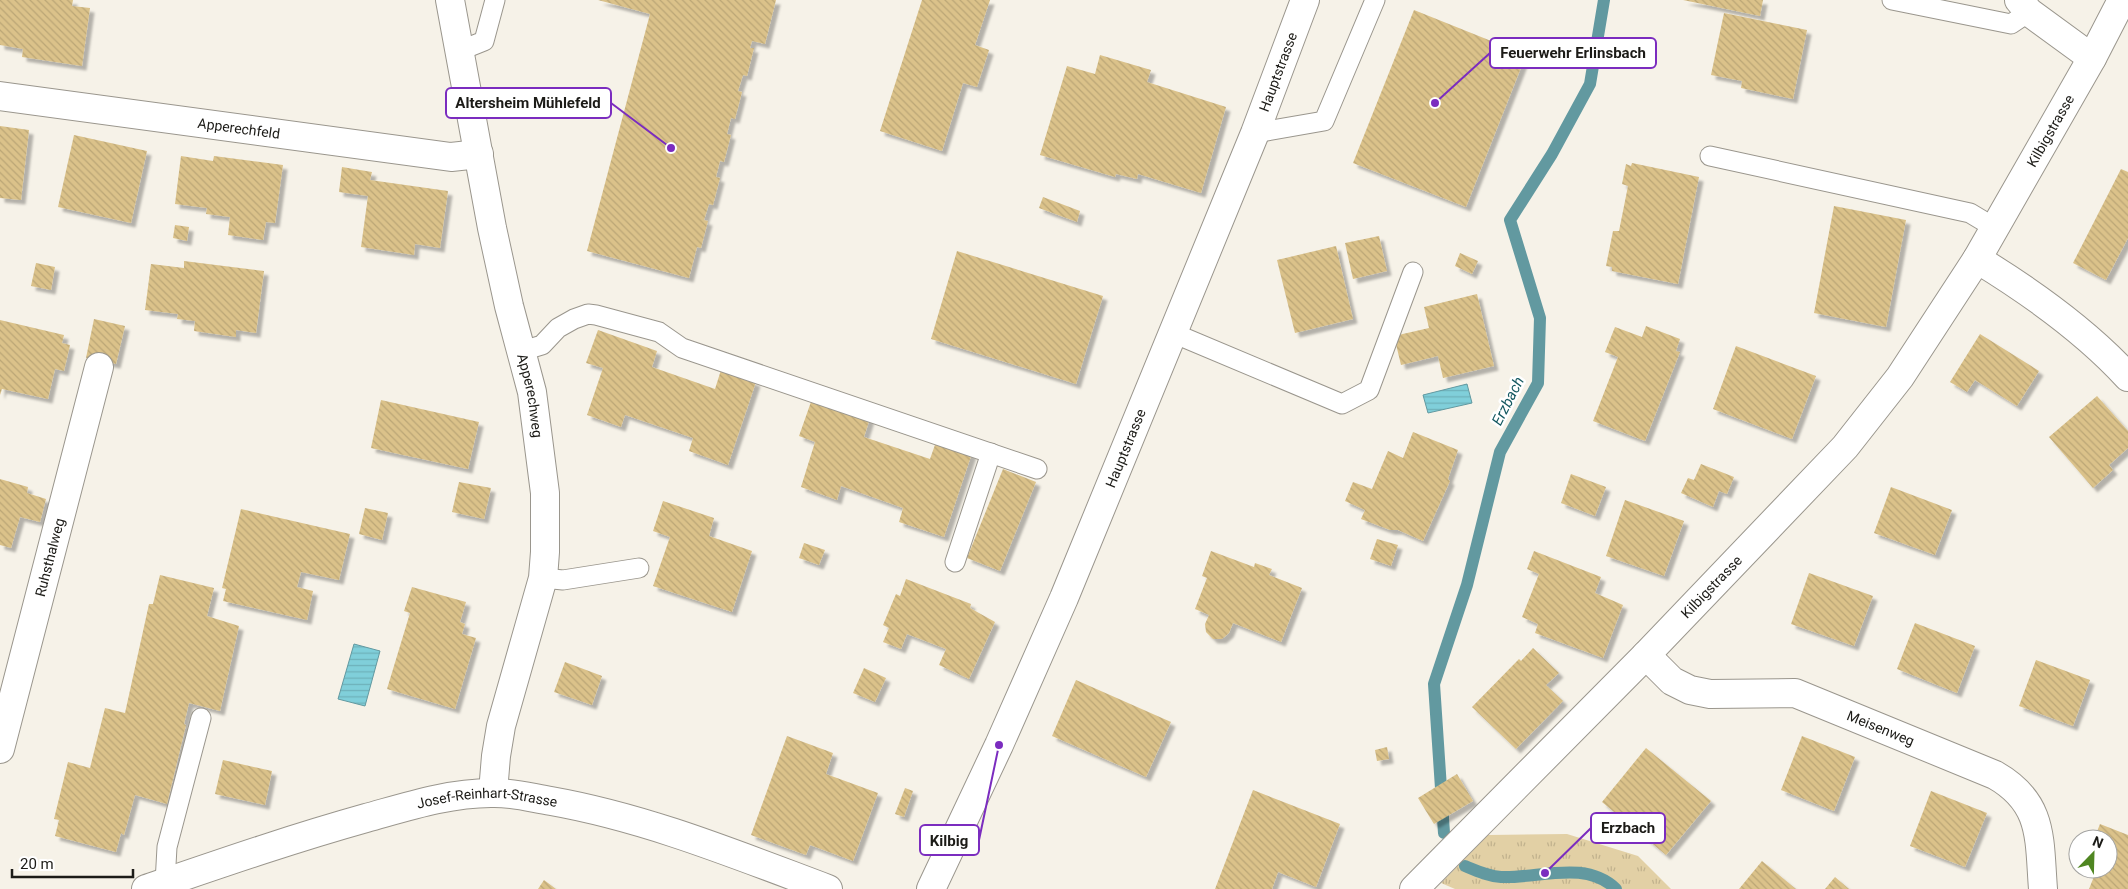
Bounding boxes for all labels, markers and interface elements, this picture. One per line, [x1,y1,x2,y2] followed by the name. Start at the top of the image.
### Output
[1256,30,1300,114] street label: Hauptstrasse
[1490,38,1656,68] callout: Feuerwehr Erlinsbach
[1500,44,1646,62] text: Feuerwehr Erlinsbach
[446,88,611,118] callout: Altersheim Mühlefeld
[2023,92,2077,170] street label: Kilbigstrasse
[455,94,601,112] text: Altersheim Mühlefeld
[197,115,281,142] street label: Apperechfeld
[514,352,546,439] street label: Apperechweg
[1488,374,1528,428] water label: Erzbach
[1102,406,1149,490] street label: Hauptstrasse
[32,516,68,598] street label: Ruhsthalweg
[1678,552,1745,621] street label: Kilbigstrasse
[1845,707,1917,749] street label: Meisenweg
[415,785,559,812] street label: Josef-Reinhart-Strasse
[1591,813,1665,843] callout: Erzbach
[1601,819,1655,837] text: Erzbach
[920,825,979,855] callout: Kilbig
[2068,829,2118,879] north arrow
[930,832,968,850] text: Kilbig
[2090,833,2106,851] text: N
[12,846,134,878] scale bar
[20,855,54,873] text: 20 m

